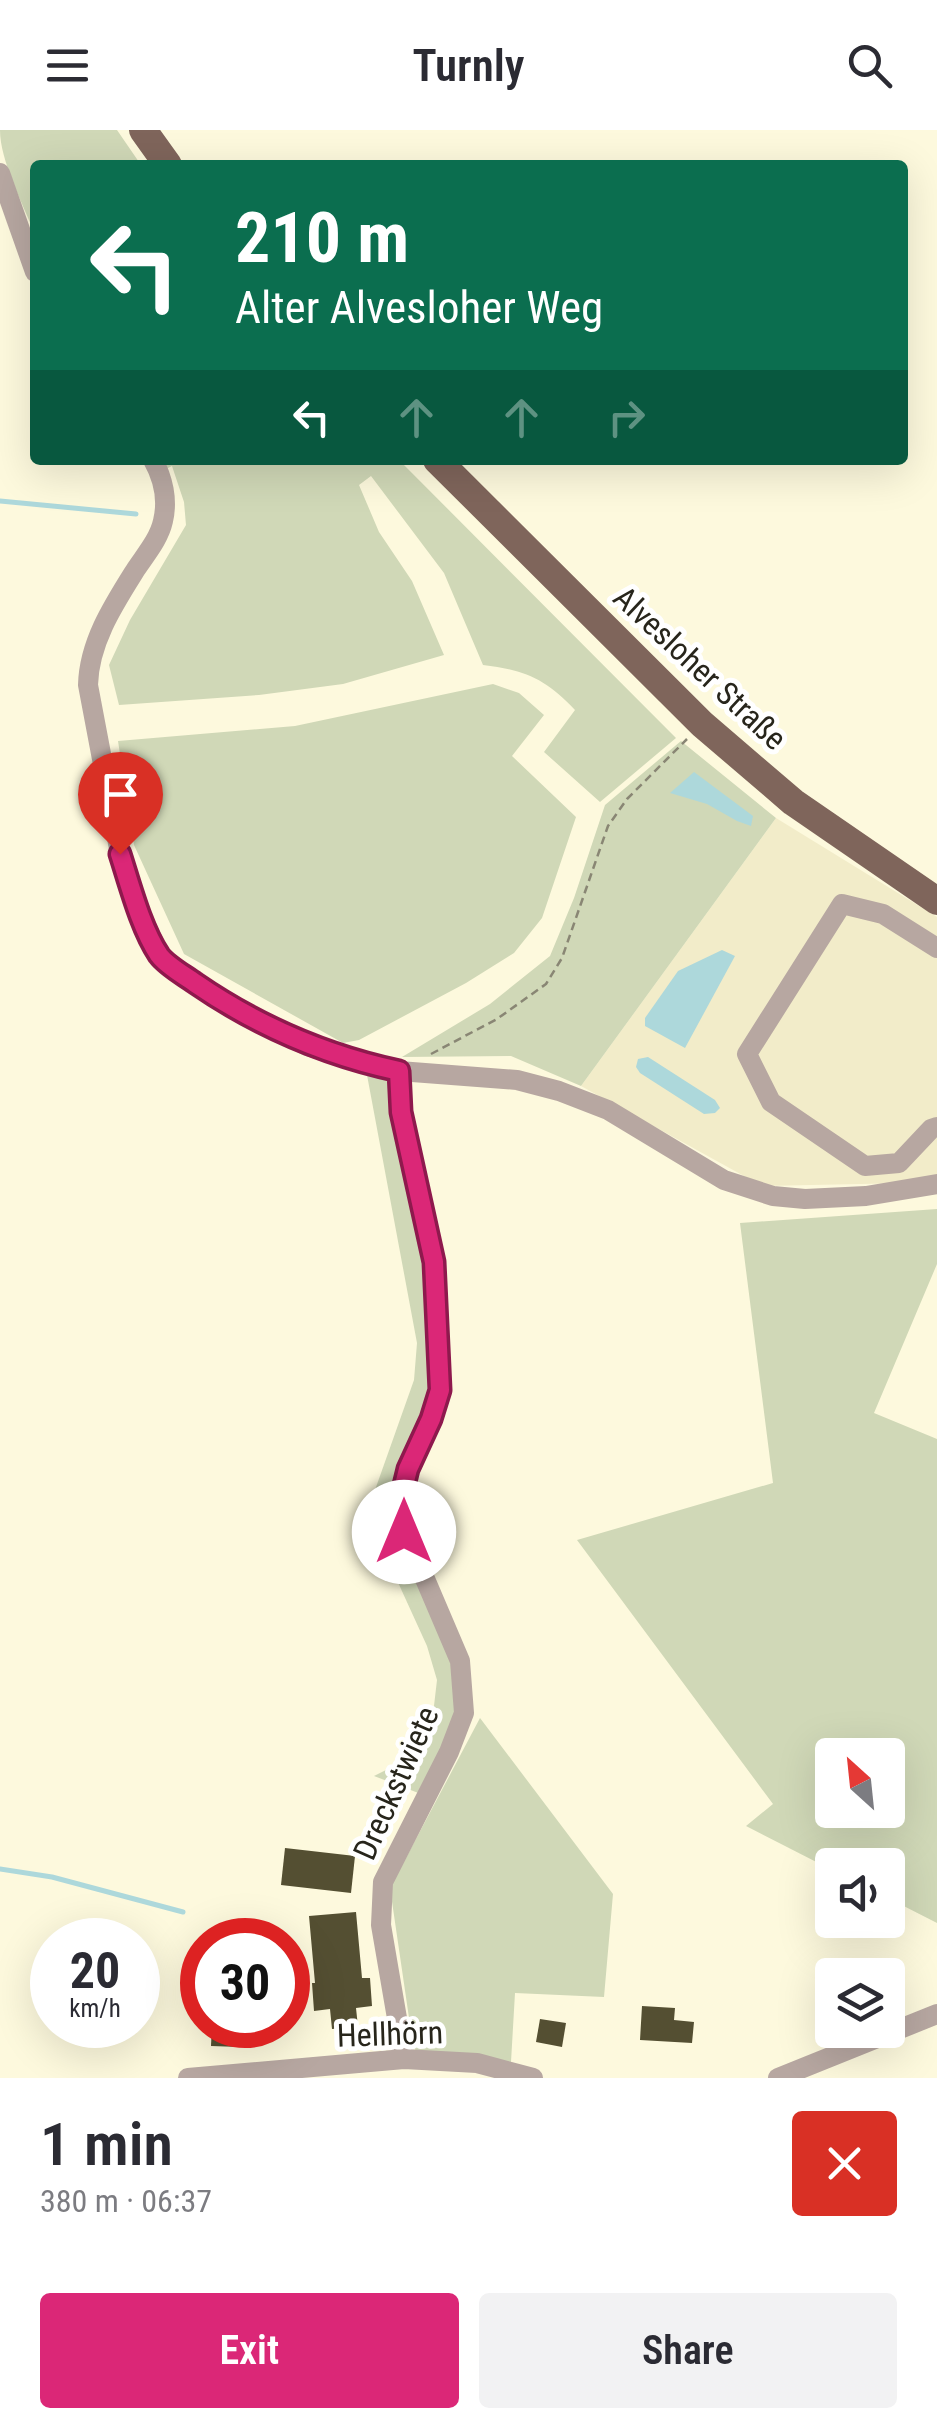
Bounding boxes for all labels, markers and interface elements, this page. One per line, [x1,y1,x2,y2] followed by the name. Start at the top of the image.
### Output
[40,38,95,93] icon: menu
[842,38,897,93] icon: search
[412,39,525,92] text: Turnly
[235,197,409,279] text: 210 m
[70,200,200,330] icon: left
[235,281,603,334] text: Alter Alvesloher Weg
[284,390,339,445] icon: left
[389,390,444,445] icon: ahead
[494,390,549,445] icon: ahead
[599,390,654,445] icon: right
[606,578,794,758] street label: Alvesloher Straße
[78,752,163,855] pin
[93,767,148,822] icon: arrive
[352,1480,456,1584] position arrow
[345,1701,447,1865] street label: Dreckstwiete
[815,1738,905,1828] north arrow
[815,1738,905,2048] map controls
[815,1848,905,1938] button: sound
[180,1918,310,2048] speed limit sign: 30
[70,1942,120,2000] text: 20
[815,1958,905,2048] button: layers
[69,1994,121,2023] text: km/h
[336,2013,444,2055] street label: Hellhörn
[40,2109,173,2180] text: 1 min
[792,2111,897,2216] button: close
[40,2182,212,2220] text: 380 m · 06:37
[40,2293,459,2408] button: Exit
[479,2293,897,2408] button: Share

